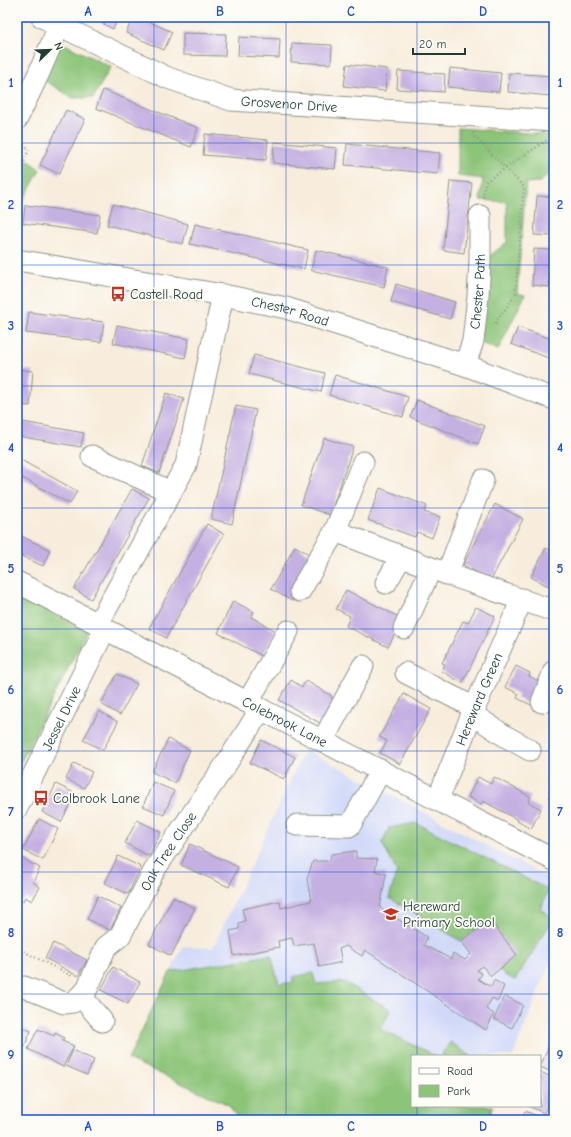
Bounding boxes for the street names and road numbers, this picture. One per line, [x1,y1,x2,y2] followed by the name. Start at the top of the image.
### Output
[240,92,338,115] street label: Grosvenor Drive
[466,254,489,330] street label: Chester Path
[250,293,331,330] street label: Chester Road
[452,650,506,748] street label: Hereward Green
[38,683,84,753] street label: Jessel Drive
[239,692,330,751] street label: Colebrook Lane
[137,808,200,894] street label: Oak Tree Close

